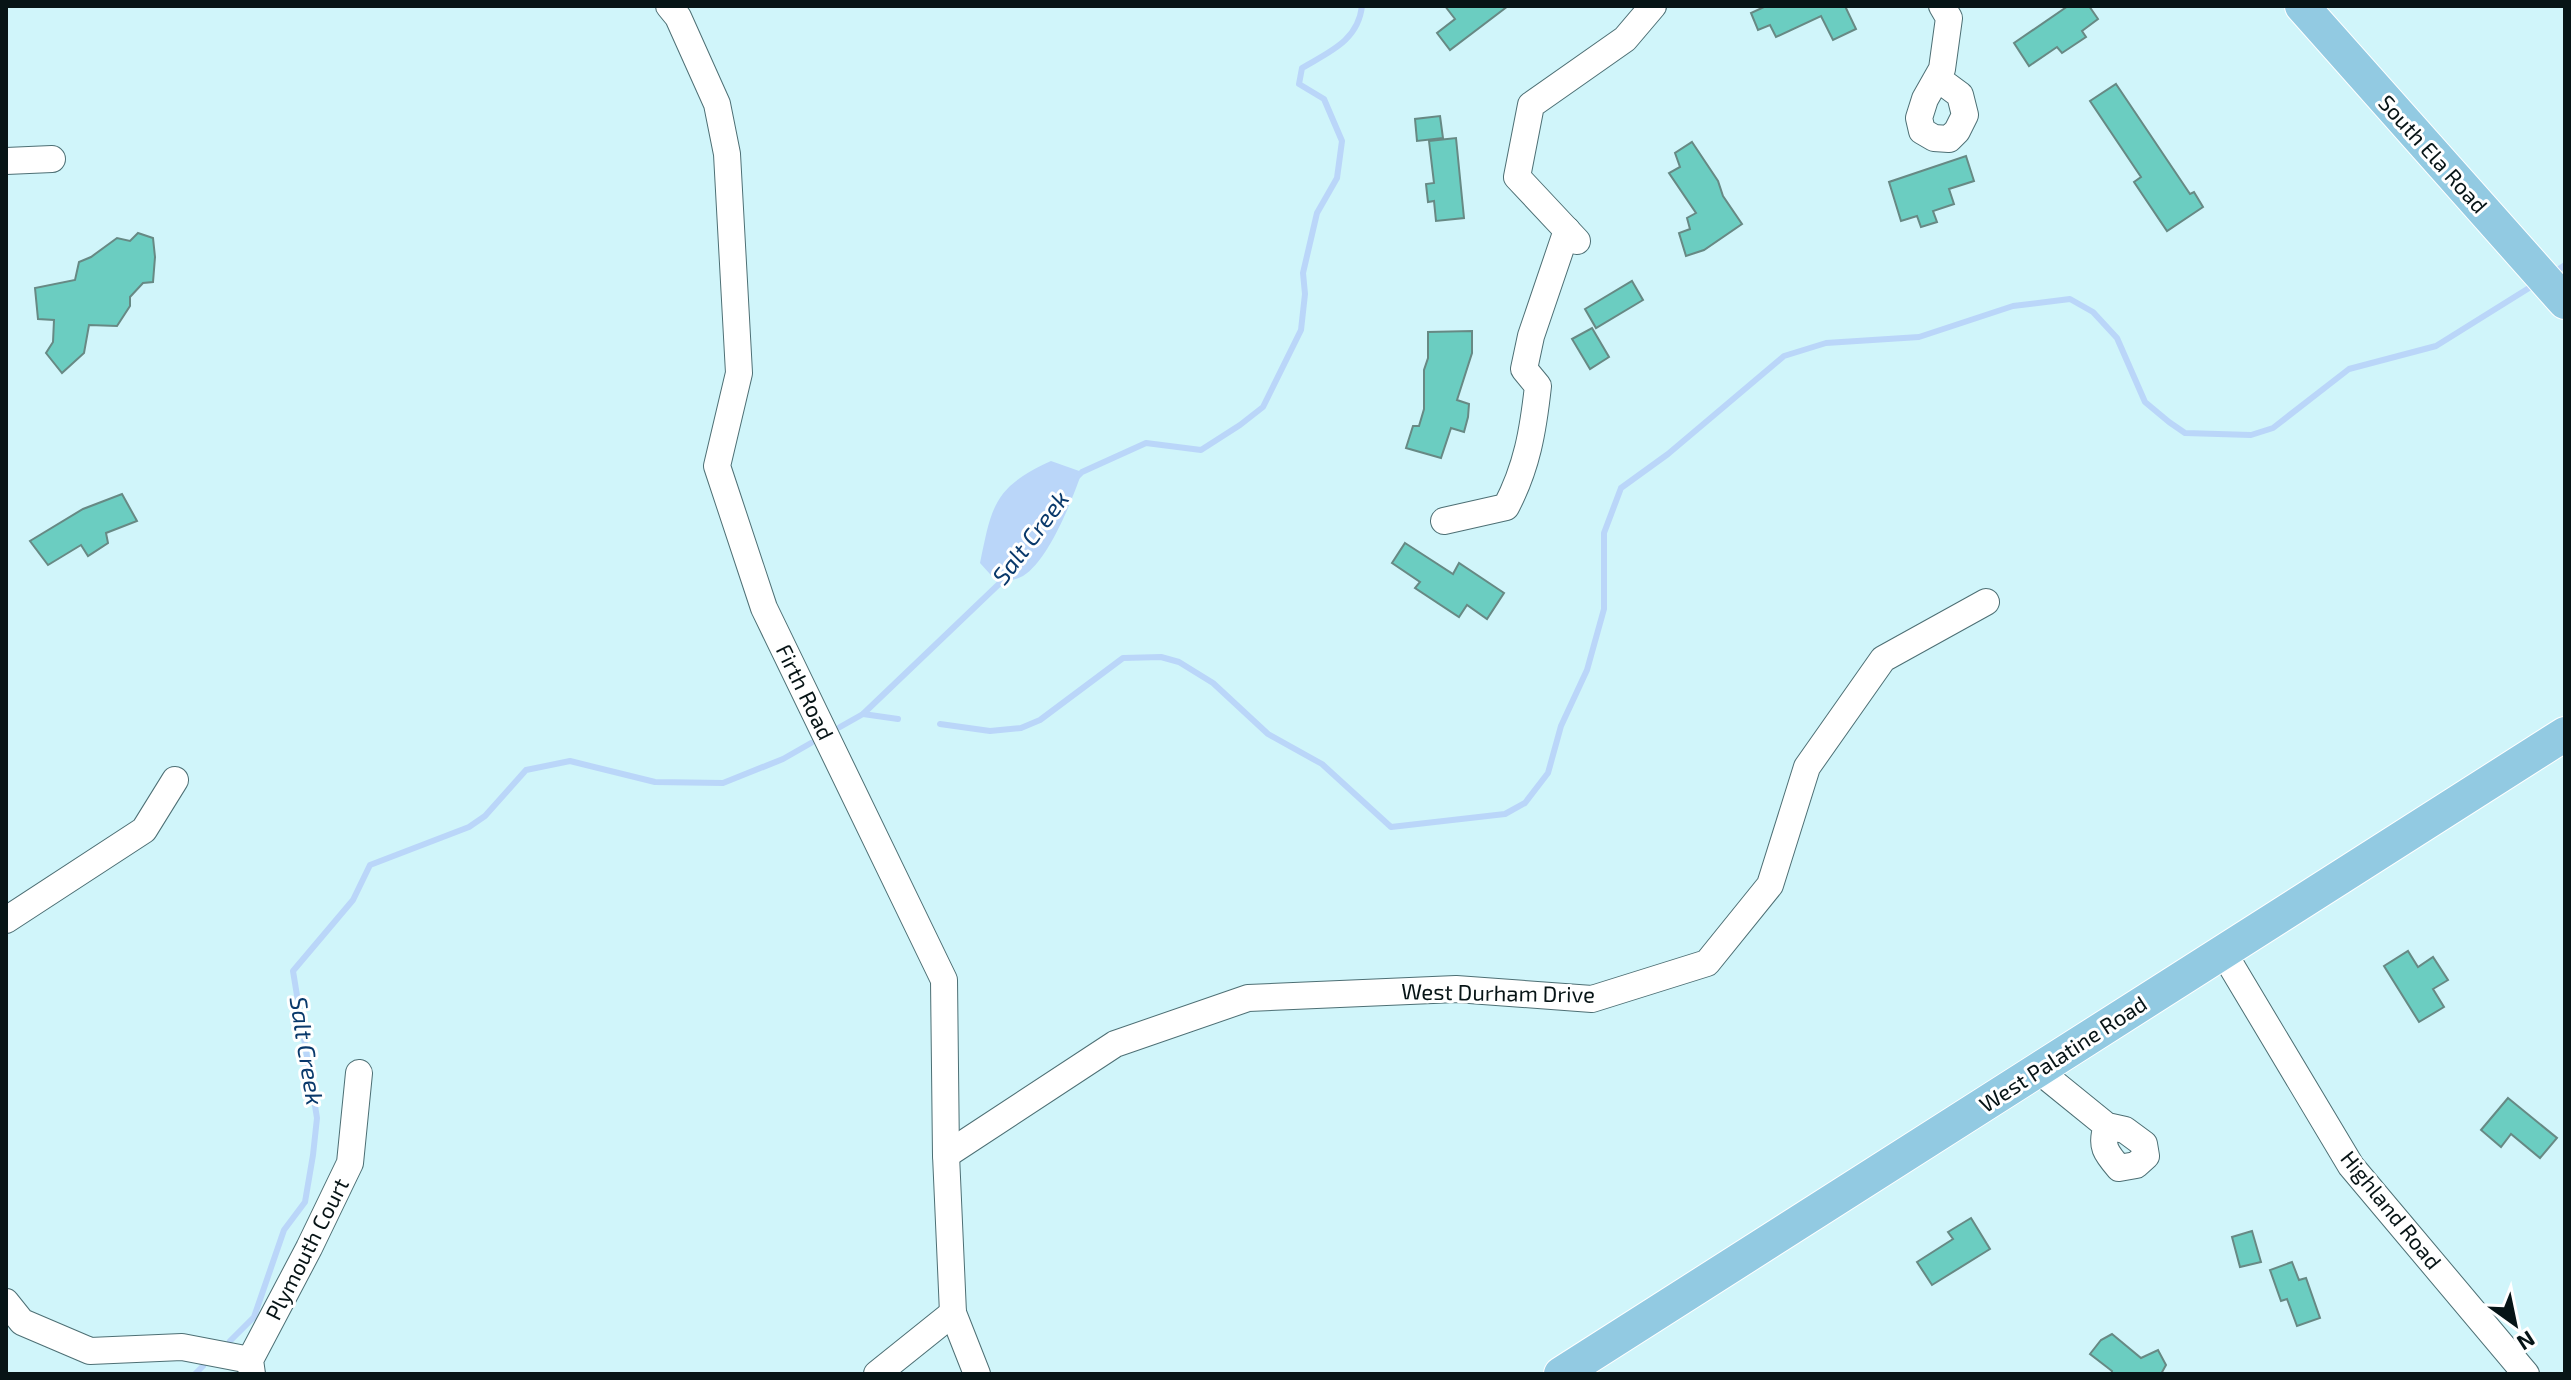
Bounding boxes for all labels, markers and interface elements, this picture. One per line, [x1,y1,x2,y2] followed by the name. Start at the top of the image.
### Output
[2374,89,2494,218] street label: South Ela Road
[985,485,1074,590] water label: Salt Creek
[772,640,840,743] street label: Firth Road
[1401,977,1595,1007] street label: West Durham Drive
[1974,989,2151,1117] street label: West Palatine Road
[285,994,330,1107] water label: Salt Creek
[2336,1145,2447,1274] street label: Highland Road
[259,1173,353,1324] street label: Plymouth Court
[2475,1284,2555,1364] north arrow
[2513,1326,2540,1357] text: N

